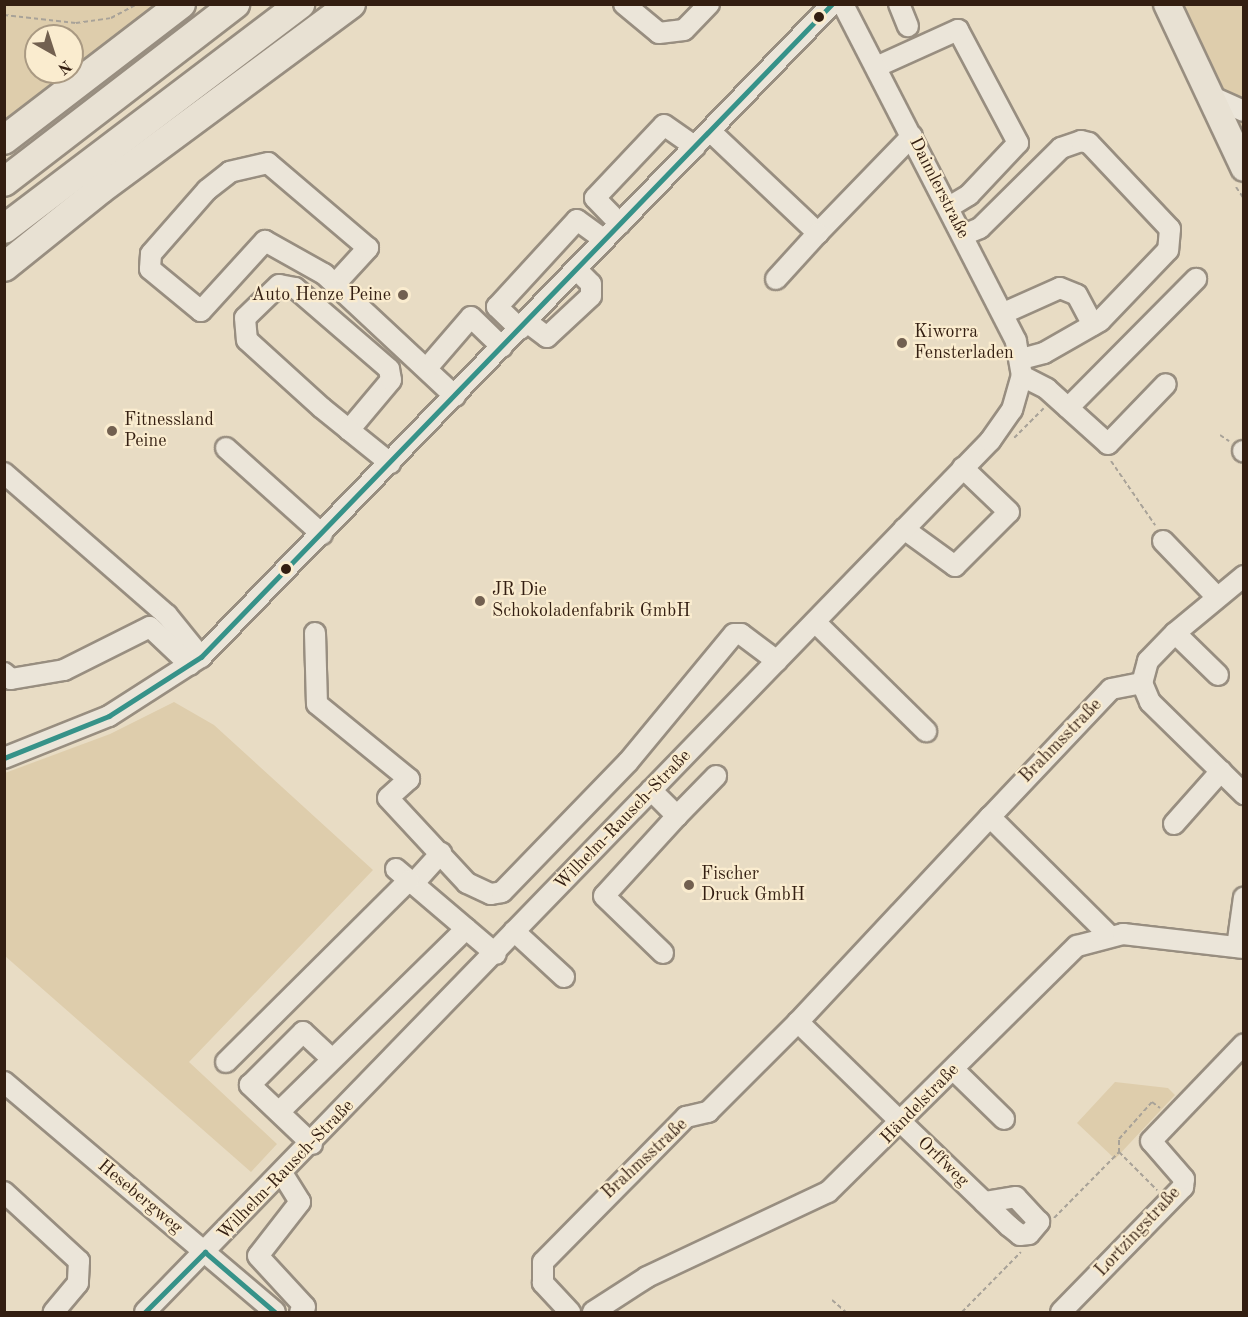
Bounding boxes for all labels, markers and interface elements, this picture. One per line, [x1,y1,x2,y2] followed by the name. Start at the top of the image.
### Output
[813,11,825,23] unlabelled marker
[24,24,84,84] north arrow
[54,56,74,76] text: N
[904,134,974,242] street label: Daimlerstraße
[252,284,391,306] place label: Auto Henze Peine
[396,288,410,302] marker: Auto Henze Peine
[914,322,1014,364] place label: Kiworra Fensterladen
[895,336,909,350] marker: Kiworra Fensterladen
[124,410,214,452] place label: Fitnessland Peine
[105,424,119,438] marker: Fitnessland Peine
[280,563,292,575] unlabelled marker
[492,580,691,622] place label: JR Die Schokoladenfabrik GmbH
[473,594,487,608] marker: JR Die Schokoladenfabrik GmbH
[1015,694,1107,788] street label: Brahmsstraße
[550,745,696,895] street label: Wilhelm-Rausch-Straße
[701,864,805,906] place label: Fischer Druck GmbH
[682,878,696,892] marker: Fischer Druck GmbH
[876,1059,964,1149] street label: Händelstraße
[213,1095,359,1245] street label: Wilhelm-Rausch-Straße
[598,1114,692,1204] street label: Brahmsstraße
[913,1132,973,1192] street label: Orffweg
[93,1155,187,1239] street label: Hesebergweg
[1091,1183,1185,1281] street label: Lortzingstraße

